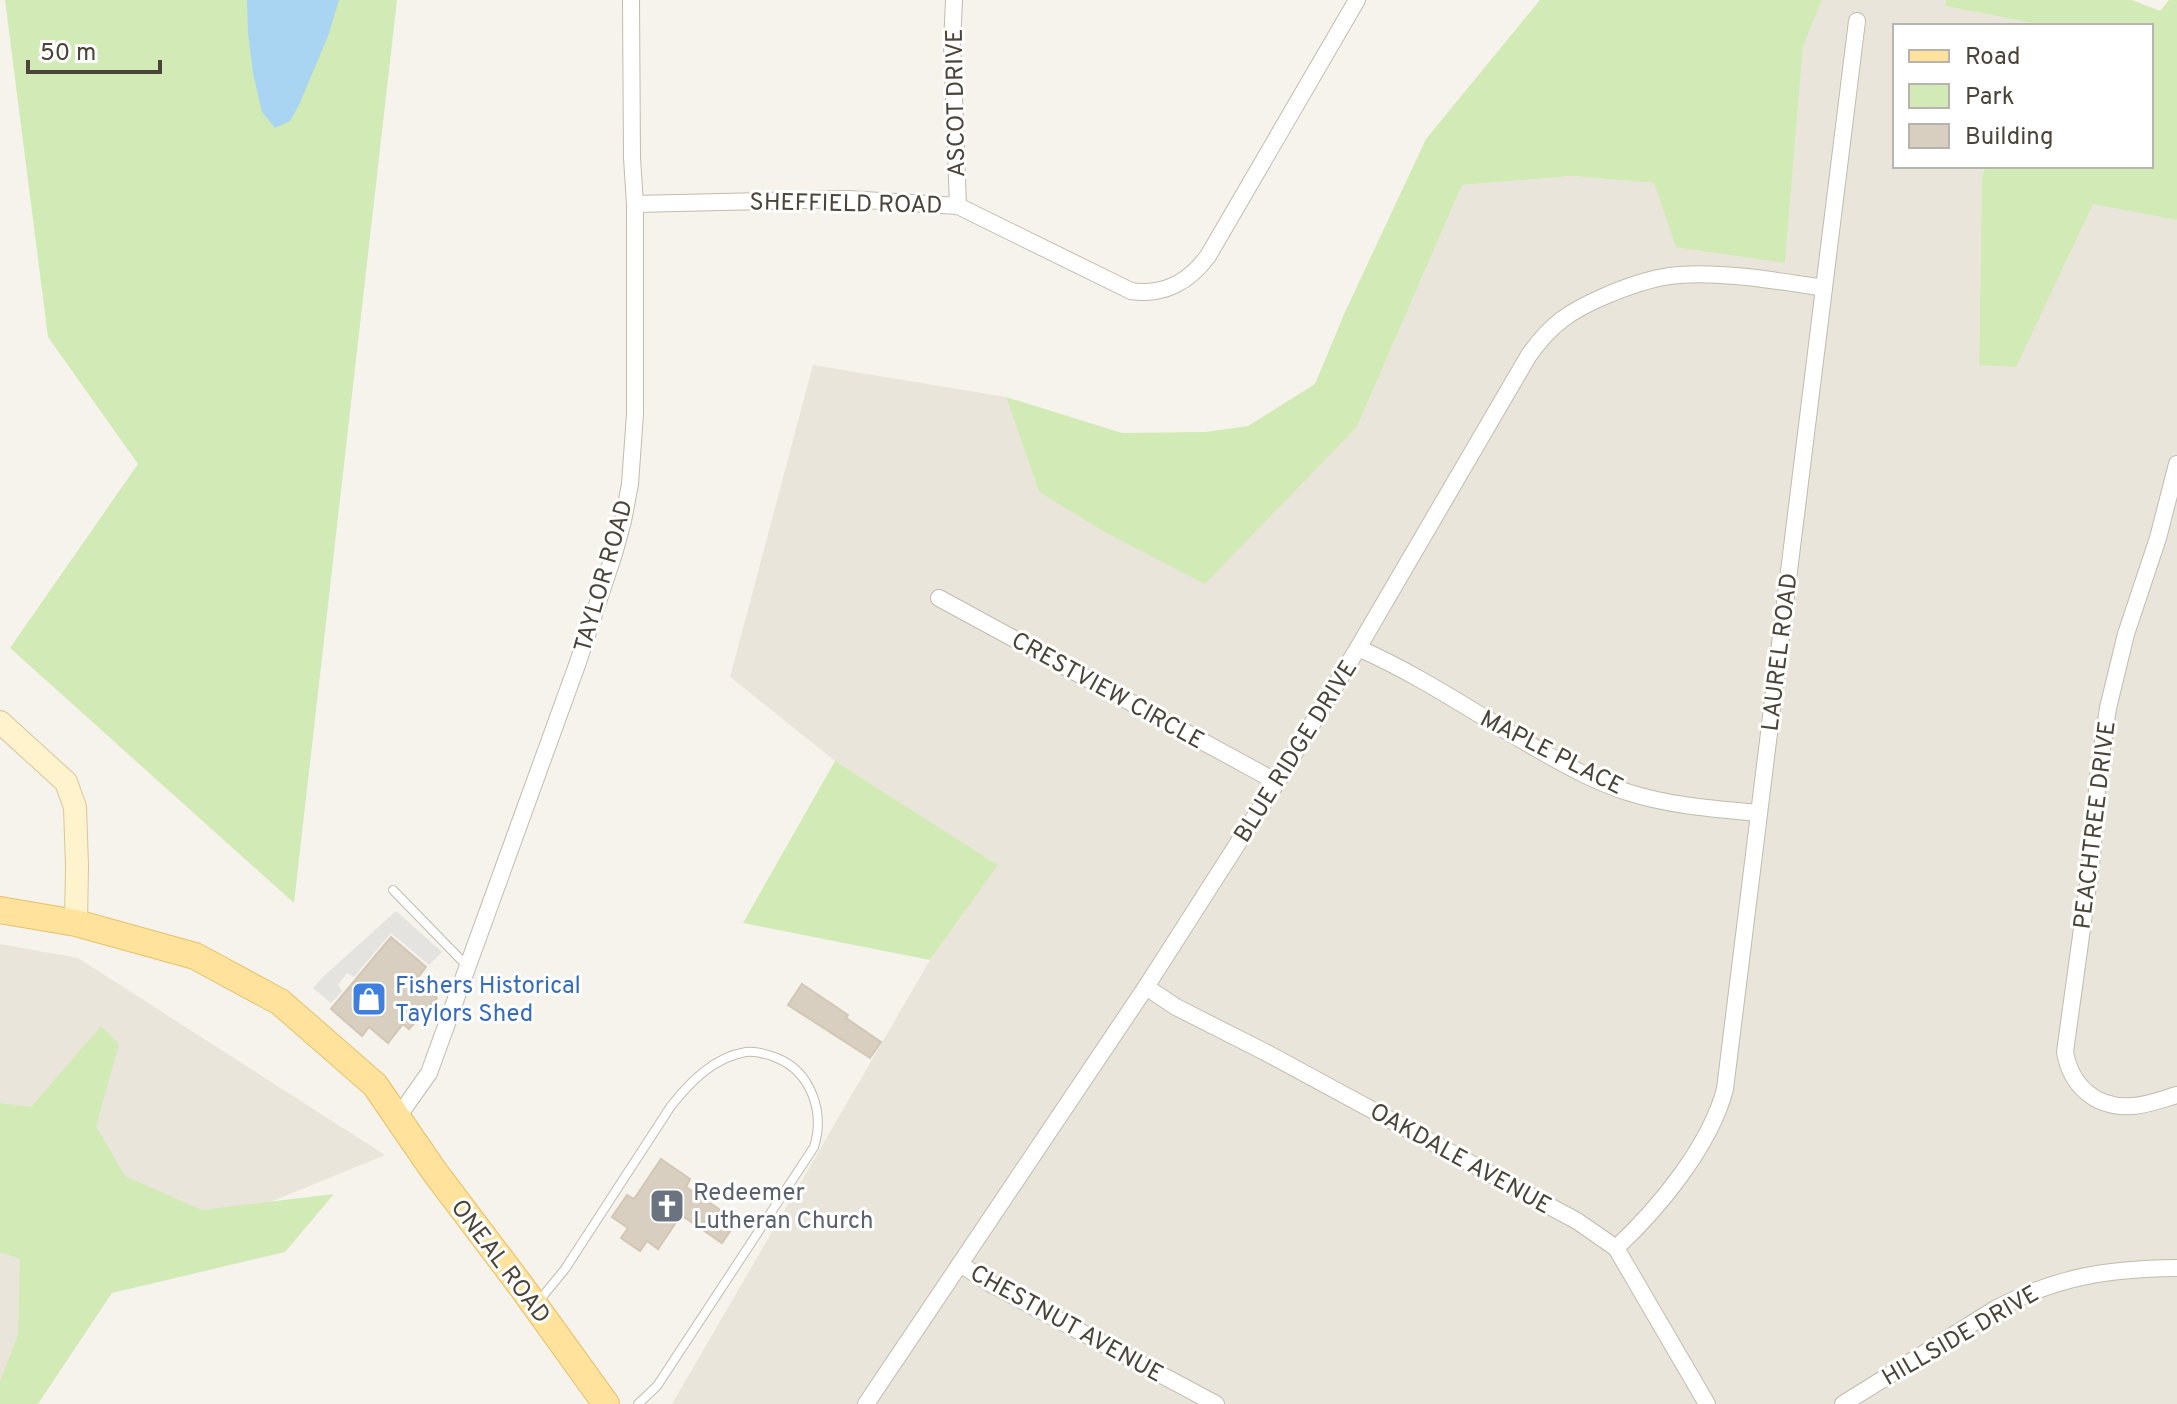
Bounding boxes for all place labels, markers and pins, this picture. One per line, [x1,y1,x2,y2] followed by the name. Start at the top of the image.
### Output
[395,972,581,1030] place label: Fishers Historical Taylors Shed
[350,980,388,1018] shop icon: Fishers Historical Taylors Shed
[693,1179,873,1237] place label: Redeemer Lutheran Church
[648,1187,686,1225] church icon: Redeemer Lutheran Church

